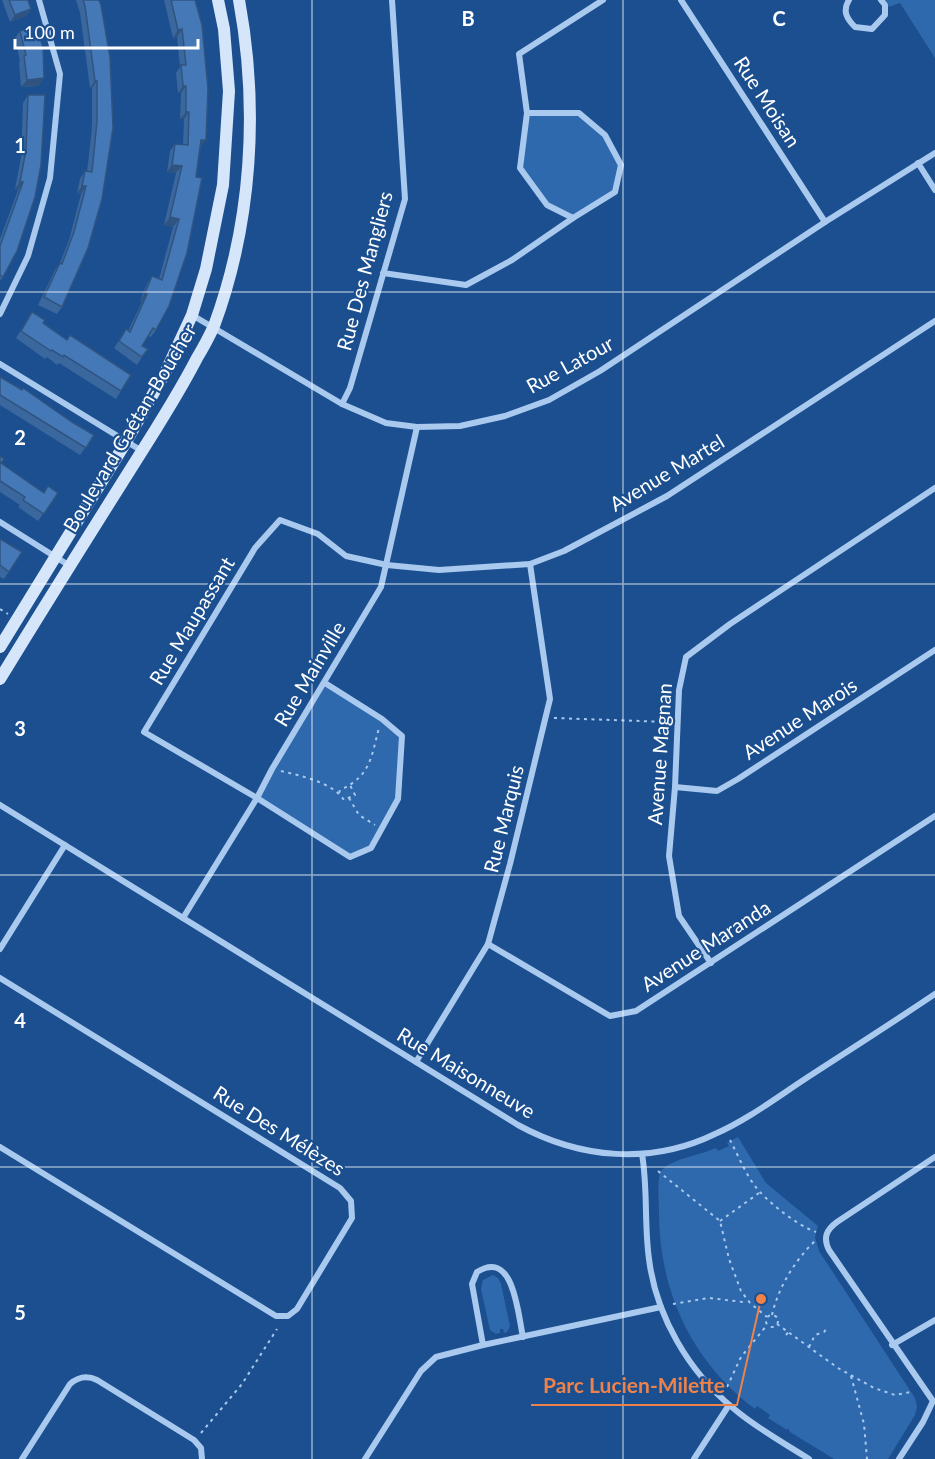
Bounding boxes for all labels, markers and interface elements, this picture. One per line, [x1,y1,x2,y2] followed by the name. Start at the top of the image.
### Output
[461,6,475,30] text: B
[772,6,786,30] text: C
[15,12,198,50] scale bar
[24,21,75,43] text: 100 m
[730,52,806,151] street label: Rue Moisan
[14,133,26,157] text: 1
[331,188,397,353] street label: Rue Des Mangliers
[58,319,201,536] street label: Boulevard Gaétan-Boucher
[522,330,618,398] street label: Rue Latour
[14,425,26,449] text: 2
[605,429,728,516] street label: Avenue Martel
[144,552,239,689] street label: Rue Maupassant
[268,617,350,730] street label: Rue Mainville
[738,672,861,764] street label: Avenue Marois
[642,682,676,826] street label: Avenue Magnan
[14,716,26,740] text: 3
[478,763,528,875] street label: Rue Marquis
[636,895,774,996] street label: Avenue Maranda
[14,1008,26,1032] text: 4
[393,1022,540,1123] street label: Rue Maisonneuve
[209,1080,350,1180] street label: Rue Des Mélèzes
[14,1300,26,1324] text: 5
[531,1366,737,1405] callout: Parc Lucien-Milette
[543,1372,725,1397] text: Parc Lucien-Milette

